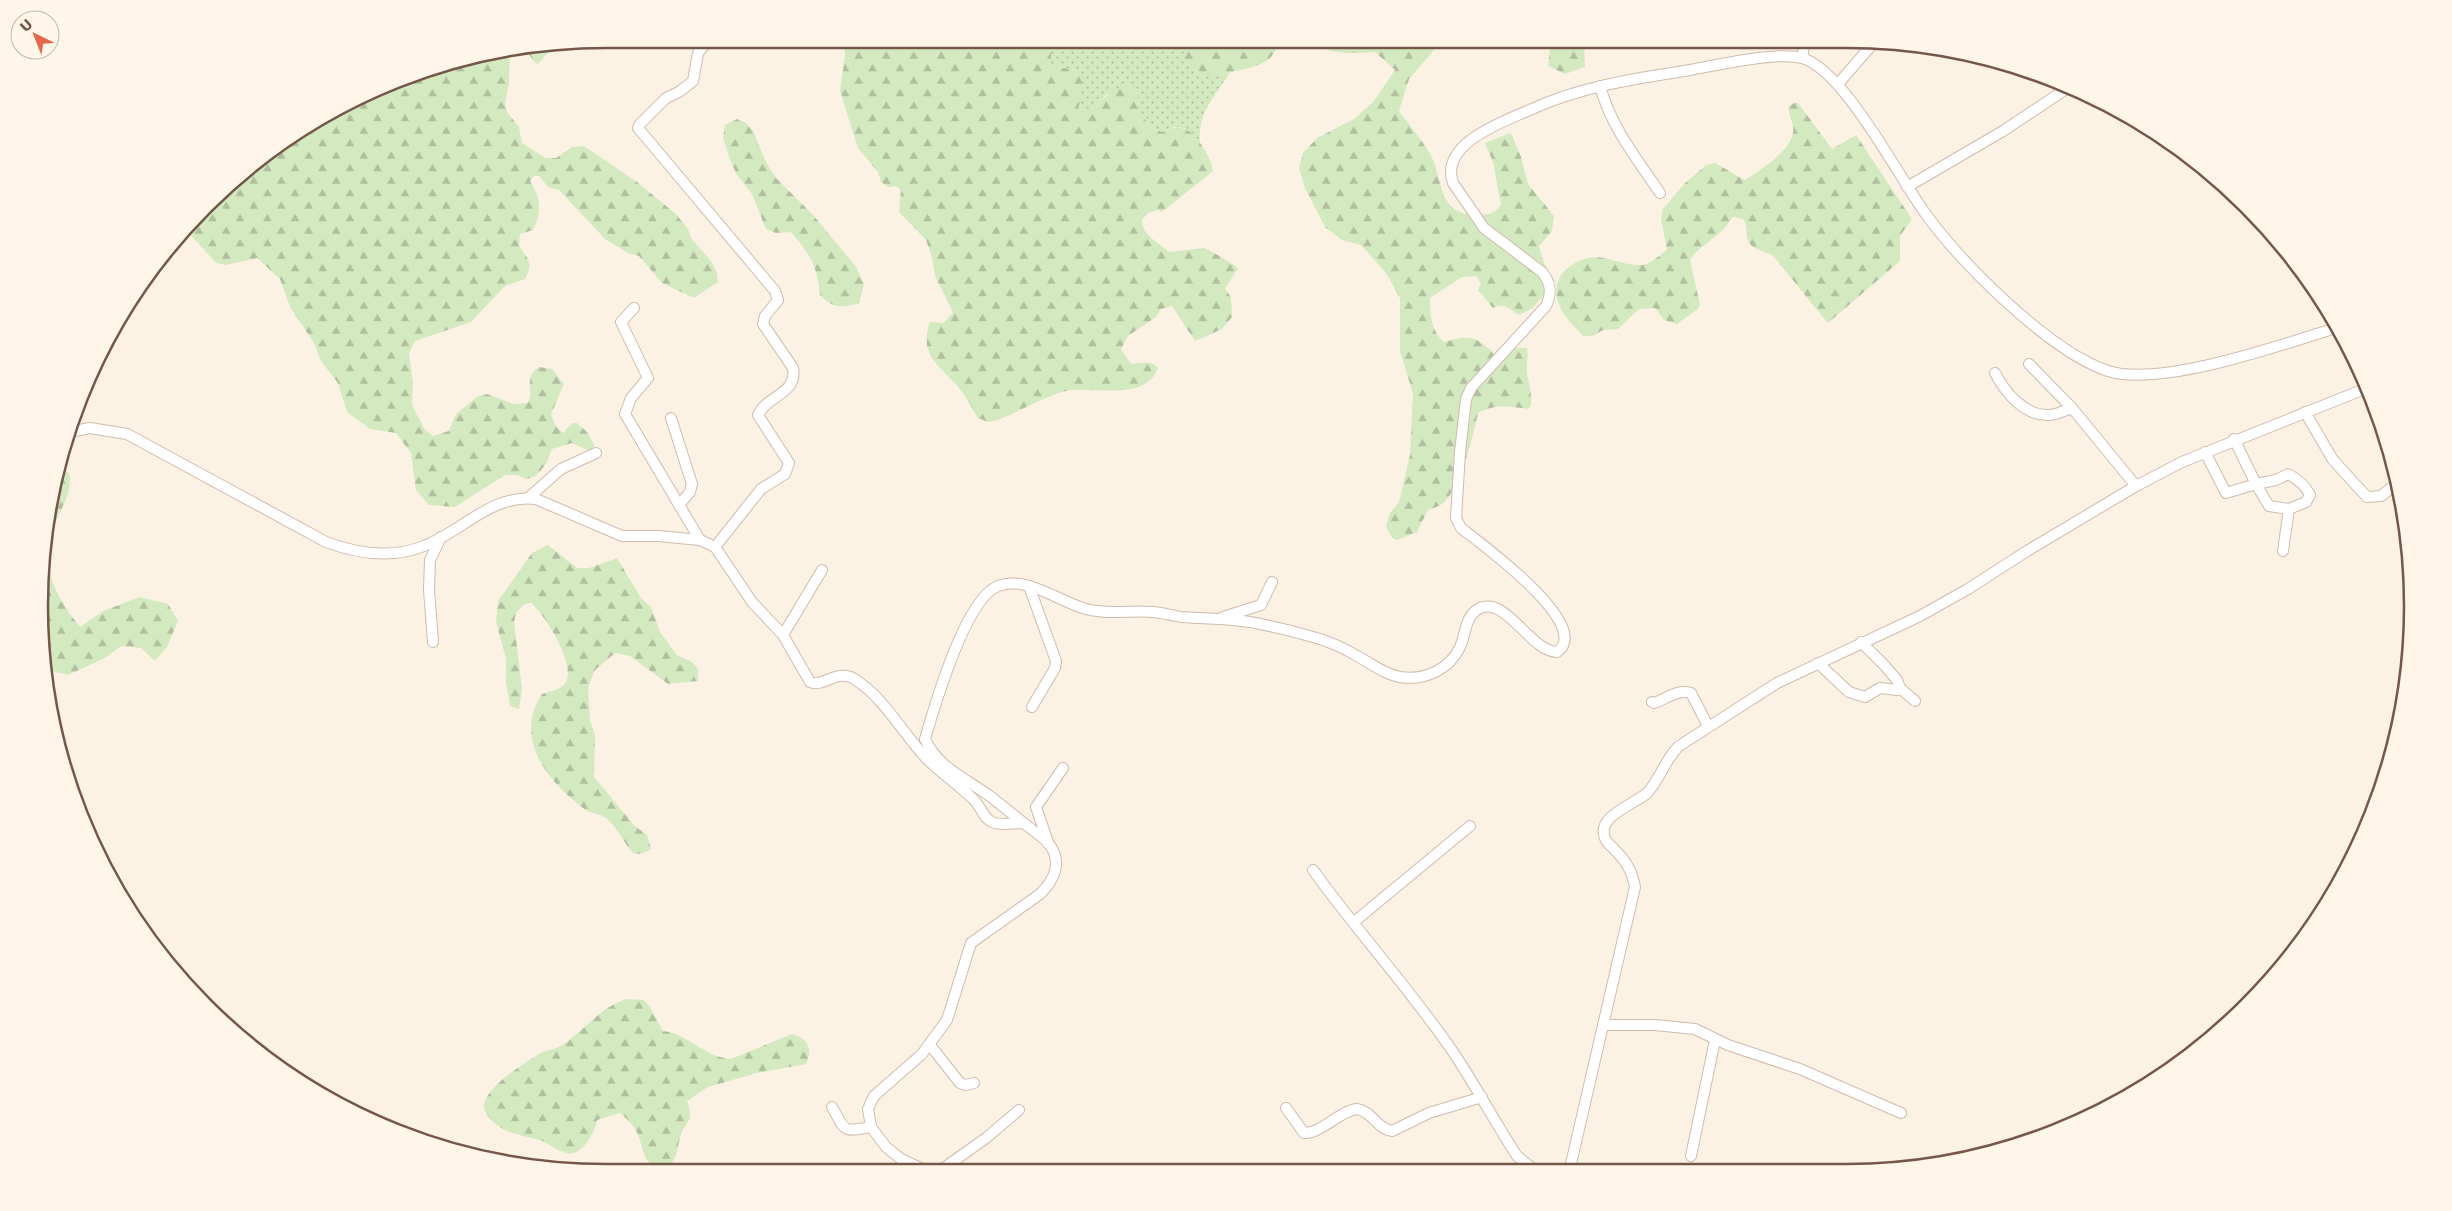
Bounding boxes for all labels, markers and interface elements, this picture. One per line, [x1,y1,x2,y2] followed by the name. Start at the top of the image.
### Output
[10,10,60,60] north arrow
[17,16,36,35] text: U

